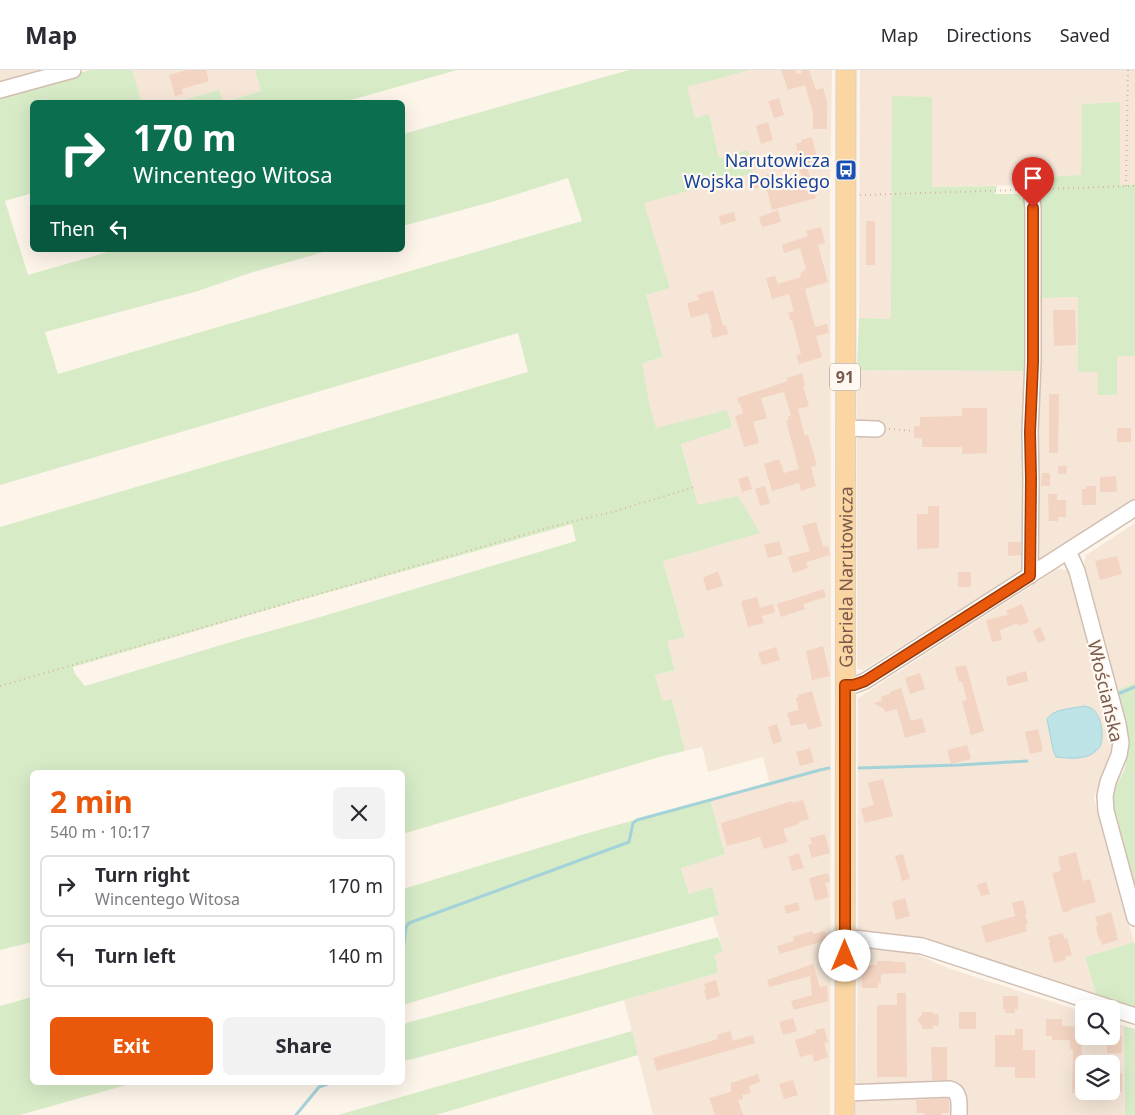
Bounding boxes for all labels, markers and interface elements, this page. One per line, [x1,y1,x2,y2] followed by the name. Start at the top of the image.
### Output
[25,18,77,51] text: Map
[881,23,918,47] text: Map
[946,23,1032,47] text: Directions
[1060,23,1110,47] text: Saved
[133,114,236,161] text: 170 m
[50,120,115,185] icon: right
[684,148,830,193] place label: Narutowicza Wojska Polskiego
[1012,157,1054,208] pin
[834,158,858,182] bus stop icon: Narutowicza Wojska Polskiego
[133,159,332,189] text: Wincentego Witosa
[1019,164,1047,192] icon: arrive
[105,215,133,243] icon: left
[50,216,95,242] text: Then
[830,364,860,390] road number: 91
[833,486,858,668] street label: Gabriela Narutowicza
[1083,638,1129,744] street label: Włościańska
[50,781,133,822] text: 2 min
[333,787,385,839] button: close
[50,821,150,843] text: 540 m · 10:17
[95,862,190,888] text: Turn right
[52,872,80,900] icon: right
[328,873,383,899] text: 170 m
[95,888,240,910] text: Wincentego Witosa
[818,929,870,981] position arrow
[52,942,80,970] icon: left
[95,943,176,969] text: Turn left
[328,943,383,969] text: 140 m
[1075,1000,1120,1100] map controls
[1075,1000,1120,1045] button: search
[50,1017,213,1075] button: Exit
[223,1017,385,1075] button: Share
[1075,1055,1120,1100] button: layers

